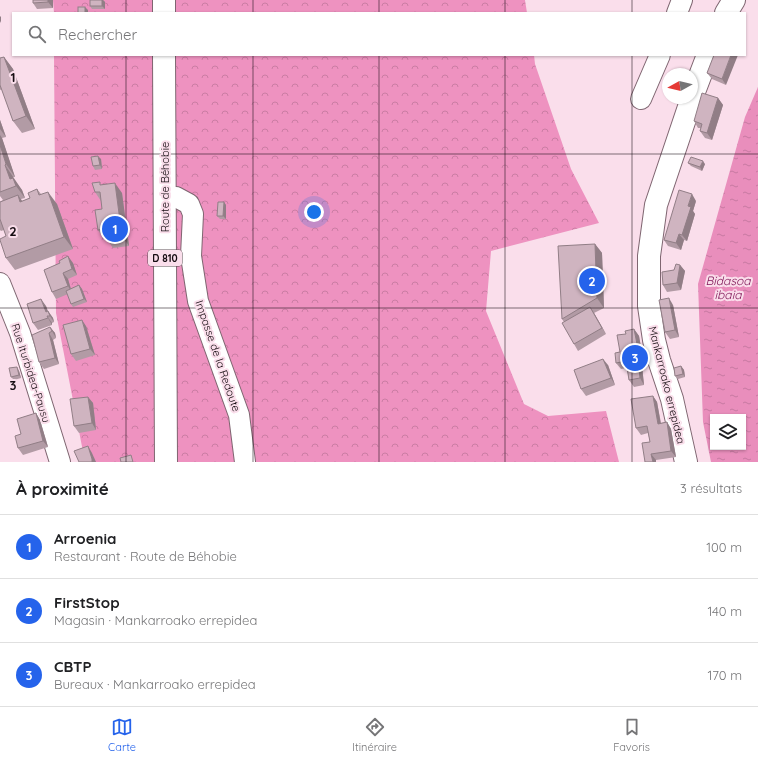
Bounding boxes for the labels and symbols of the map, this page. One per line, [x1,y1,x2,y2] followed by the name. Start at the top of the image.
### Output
[662,68,698,104] north arrow
[10,69,16,85] text: 1
[158,142,172,232] street label: Route de Béhobie
[304,202,324,222] your location
[102,214,128,244] pin: 1
[9,223,17,239] text: 2
[148,250,182,266] road number: D 810
[579,266,605,296] pin: 2
[705,273,751,302] water label: Bidasoa ibaia
[192,299,244,413] street label: Impasse de la Redoute
[8,322,54,424] street label: Rue Iturbidea-Pausu
[646,325,688,445] street label: Mankarroako errepidea
[622,343,648,373] pin: 3
[10,377,17,393] text: 3

